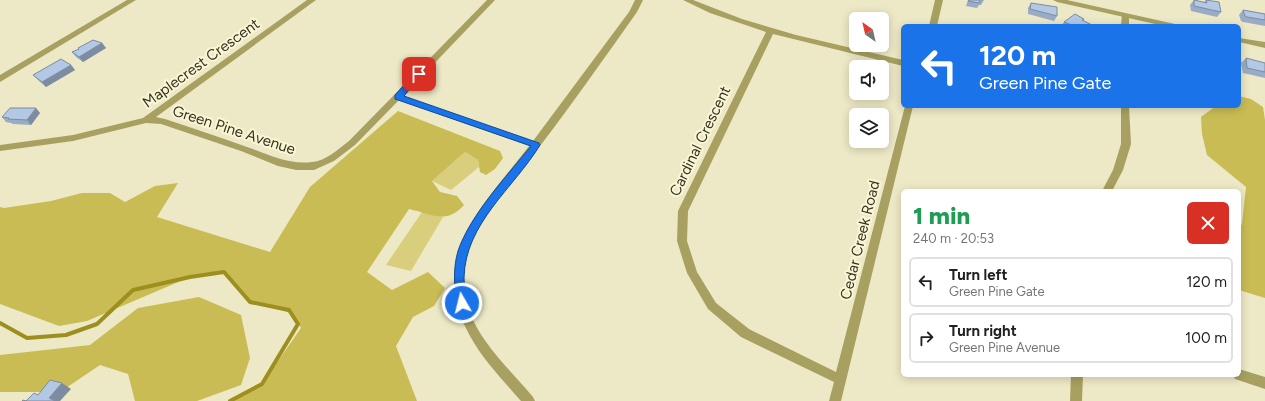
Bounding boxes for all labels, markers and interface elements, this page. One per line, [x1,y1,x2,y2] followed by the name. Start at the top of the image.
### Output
[849,12,889,52] north arrow
[849,12,889,148] map controls
[139,14,263,111] street label: Maplecrest Crescent
[979,38,1056,72] text: 120 m
[913,40,965,92] icon: left
[402,57,436,91] pin
[849,60,889,100] button: sound
[408,63,430,85] icon: arrive
[979,72,1111,94] text: Green Pine Gate
[666,83,735,199] street label: Cardinal Crescent
[170,102,298,158] street label: Green Pine Avenue
[849,108,889,148] button: layers
[837,179,883,301] street label: Cedar Creek Road
[913,201,970,230] text: 1 min
[1187,202,1229,244] button: close
[913,231,994,246] text: 240 m · 20:53
[949,266,1007,284] text: Turn left
[915,271,937,293] icon: left
[1186,273,1227,291] text: 120 m
[441,282,483,324] position arrow
[949,284,1045,299] text: Green Pine Gate
[949,322,1017,340] text: Turn right
[915,327,937,349] icon: right
[1185,329,1227,347] text: 100 m
[949,340,1060,355] text: Green Pine Avenue

